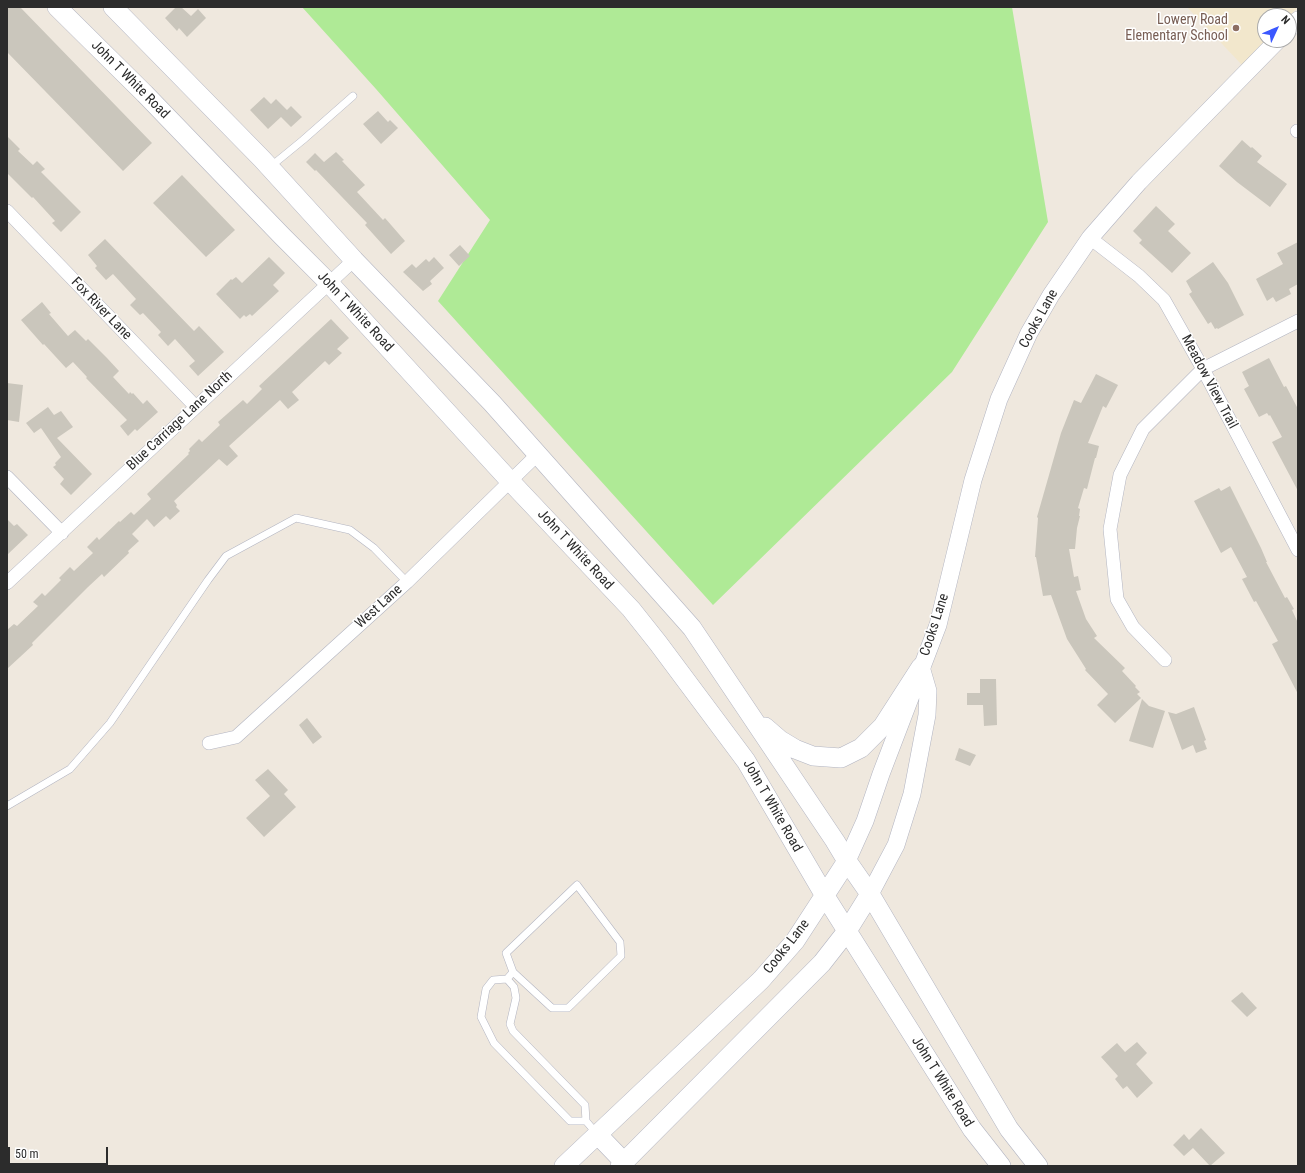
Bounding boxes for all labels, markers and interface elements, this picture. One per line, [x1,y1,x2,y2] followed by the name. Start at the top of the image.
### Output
[1257,8,1297,48] north arrow
[1125,12,1228,44] place label: Lowery Road Elementary School
[1278,13,1292,27] text: N
[1231,23,1241,33] marker: Lowery Road Elementary School
[87,37,173,123] street label: John T White Road
[313,268,397,356] street label: John T White Road
[67,274,135,344] street label: Fox River Lane
[1016,287,1062,351] street label: Cooks Lane
[1177,332,1241,432] street label: Meadow View Trail
[124,368,236,474] street label: Blue Carriage Lane North
[533,506,617,594] street label: John T White Road
[352,582,406,632] street label: West Lane
[917,592,953,658] street label: Cooks Lane
[739,757,805,855] street label: John T White Road
[760,916,814,978] street label: Cooks Lane
[907,1034,977,1130] street label: John T White Road
[10,1139,110,1165] scale bar
[15,1147,39,1161] text: 50 m

